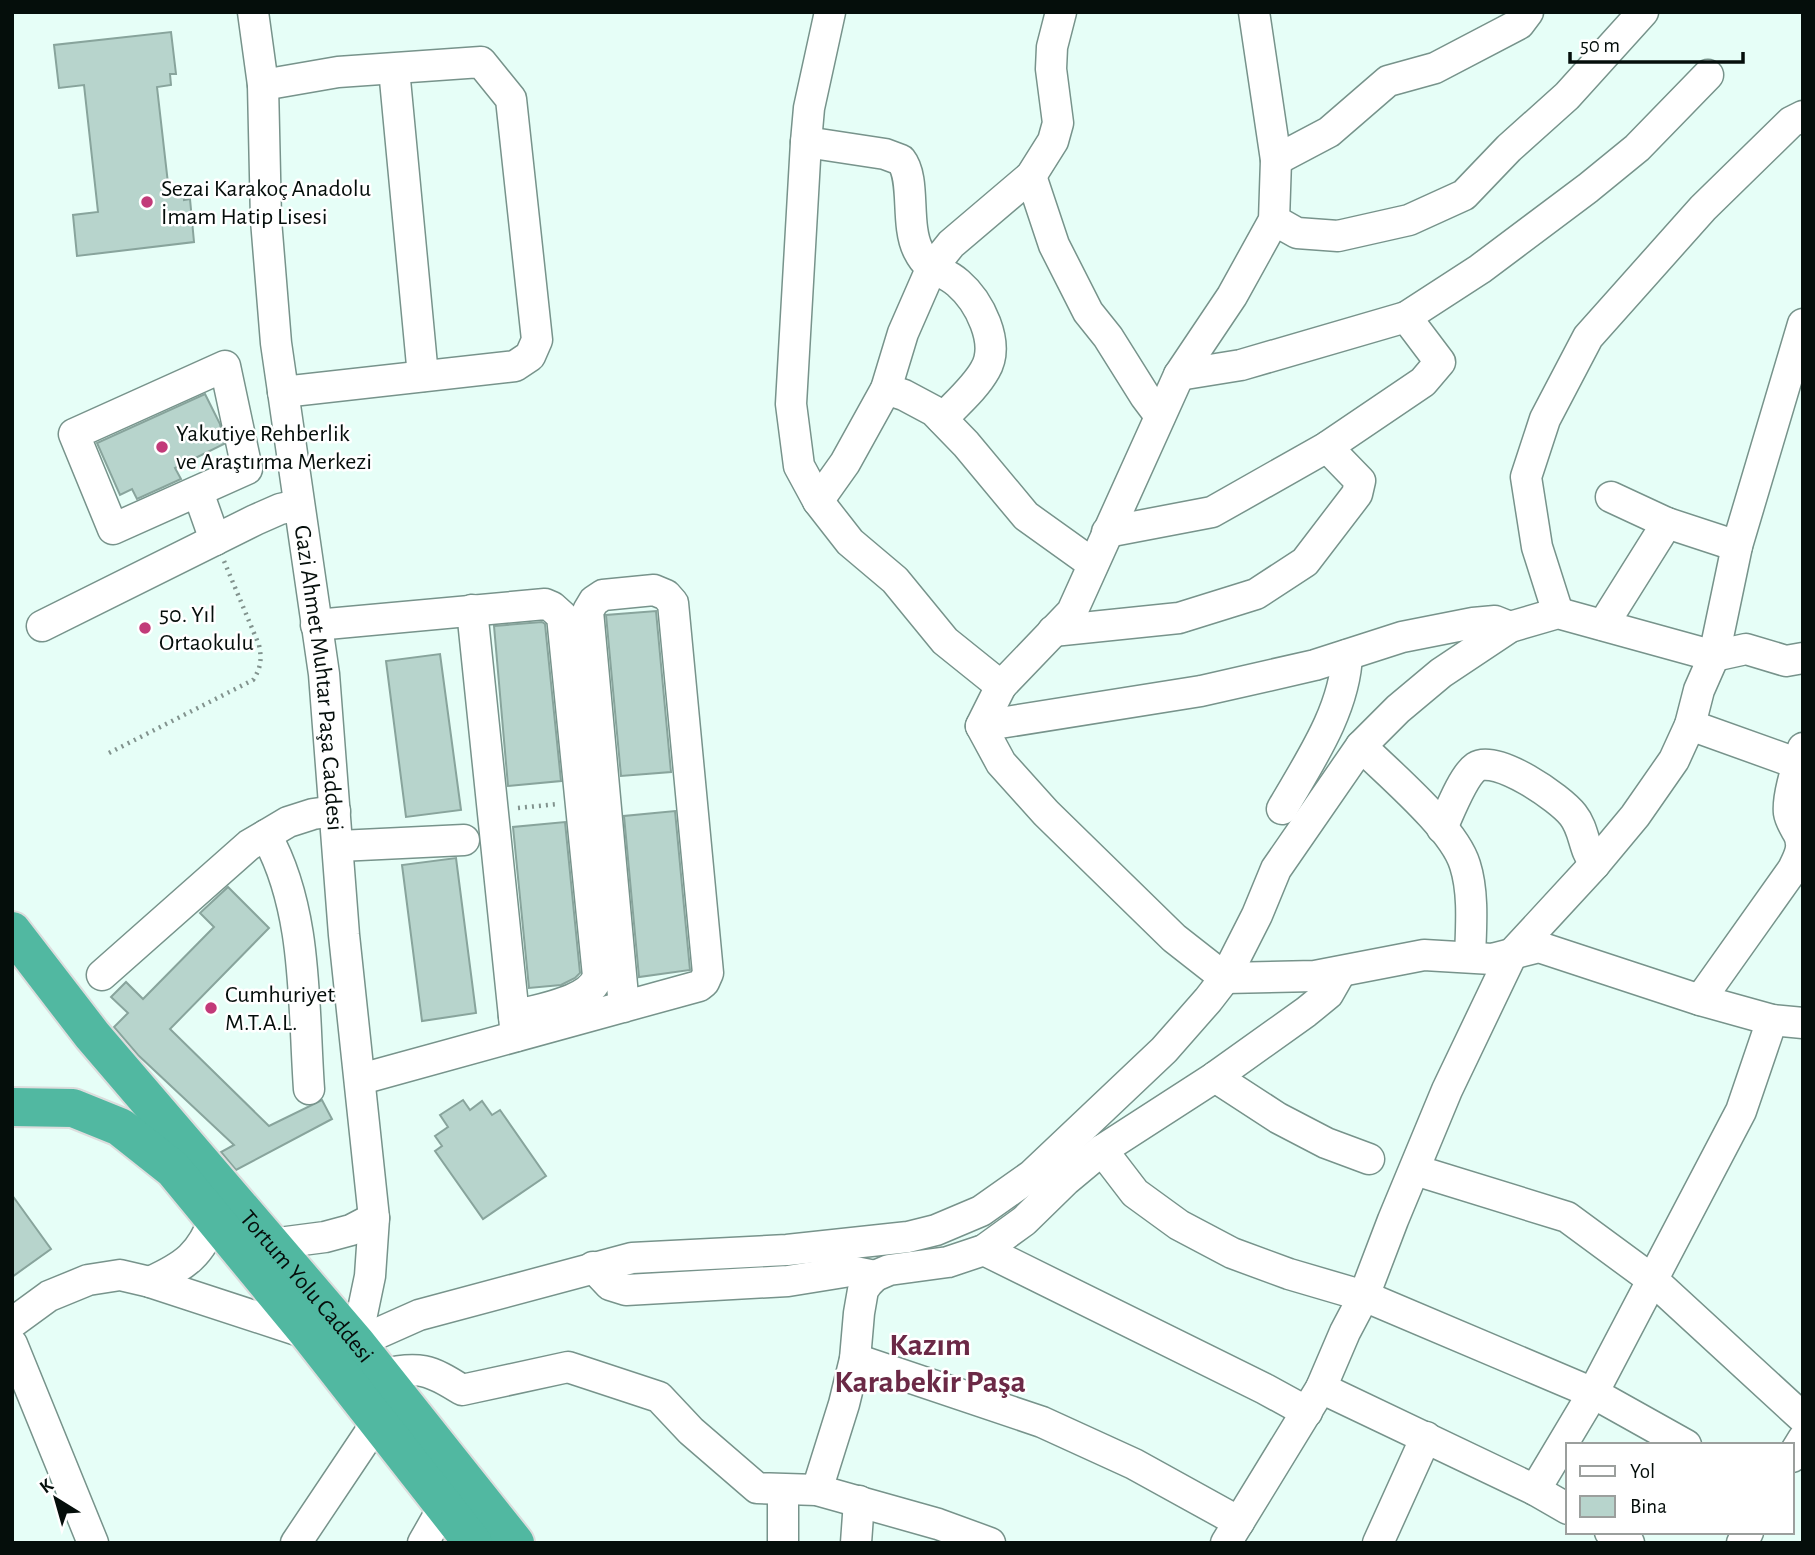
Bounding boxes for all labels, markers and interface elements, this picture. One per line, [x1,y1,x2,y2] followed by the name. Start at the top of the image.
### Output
[1570,21,1743,65] scale bar
[1580,35,1620,56] text: 50 m
[161,177,371,229] place label: Sezai Karakoç Anadolu İmam Hatip Lisesi
[139,194,155,210] marker: Sezai Karakoç Anadolu İmam Hatip Lisesi
[176,422,372,474] place label: Yakutiye Rehberlik ve Araştırma Merkezi
[154,439,170,455] marker: Yakutiye Rehberlik ve Araştırma Merkezi
[290,524,347,832] street label: Gazi Ahmet Muhtar Paşa Caddesi
[159,603,254,655] place label: 50. Yıl Ortaokulu
[137,620,153,636] marker: 50. Yıl Ortaokulu
[225,983,335,1035] place label: Cumhuriyet M.T.A.L.
[203,1000,219,1016] marker: Cumhuriyet M.T.A.L.
[235,1206,378,1367] street label: Tortum Yolu Caddesi
[834,1329,1026,1398] district label: Kazım Karabekir Paşa
[1566,1443,1794,1534] legend
[1630,1461,1655,1482] text: Yol
[21,1464,91,1534] north arrow
[37,1475,58,1498] text: K
[1630,1496,1667,1517] text: Bina

